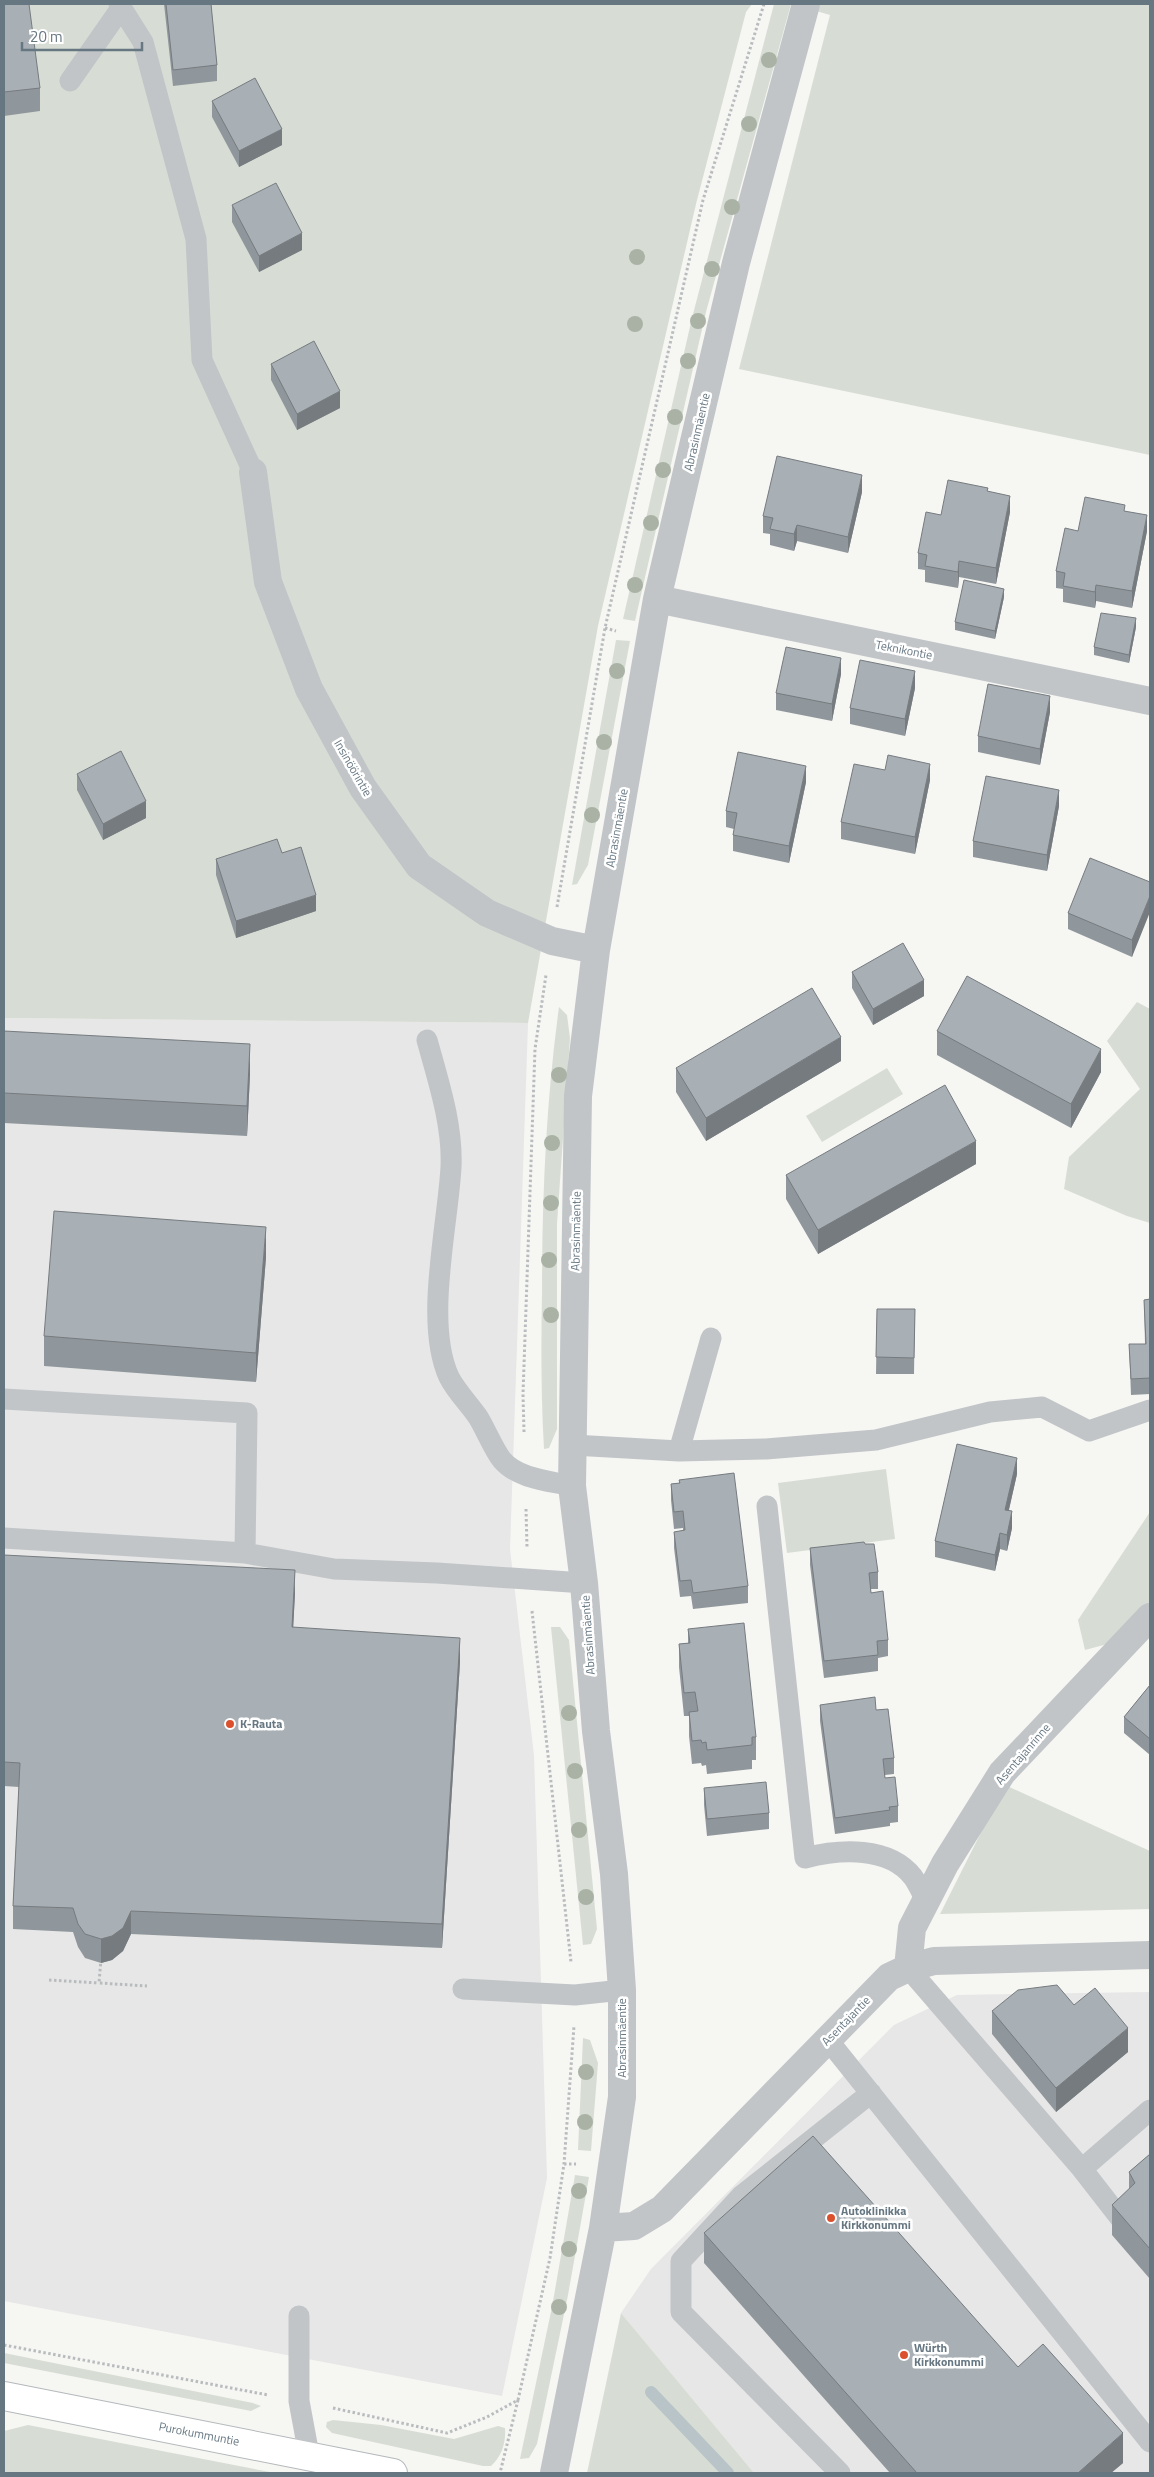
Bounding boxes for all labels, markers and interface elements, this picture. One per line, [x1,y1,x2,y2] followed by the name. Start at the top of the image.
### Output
[22,20,142,52] scale bar
[30,25,63,48] text: 20 m
[678,391,715,473] street label: Abrasinmäentie
[874,635,934,664] street label: Teknikontie
[330,736,377,800] street label: Insinöörintie
[600,787,633,869] street label: Abrasinmäentie
[565,1191,586,1271] street label: Abrasinmäentie
[575,1595,600,1675] street label: Abrasinmäentie
[240,1714,282,1733] place label: K-Rauta
[224,1718,236,1730] marker: K-Rauta
[990,1719,1055,1789] street label: Asentajanrinne
[817,1991,874,2050] street label: Asentajantie
[612,1998,631,2078] street label: Abrasinmäentie
[841,2201,911,2234] place label: Autoklinikka Kirkkonummi
[825,2212,837,2224] marker: Autoklinikka Kirkkonummi
[914,2338,984,2371] place label: Würth Kirkkonummi
[898,2349,910,2361] marker: Würth Kirkkonummi
[157,2416,241,2451] street label: Purokummuntie

